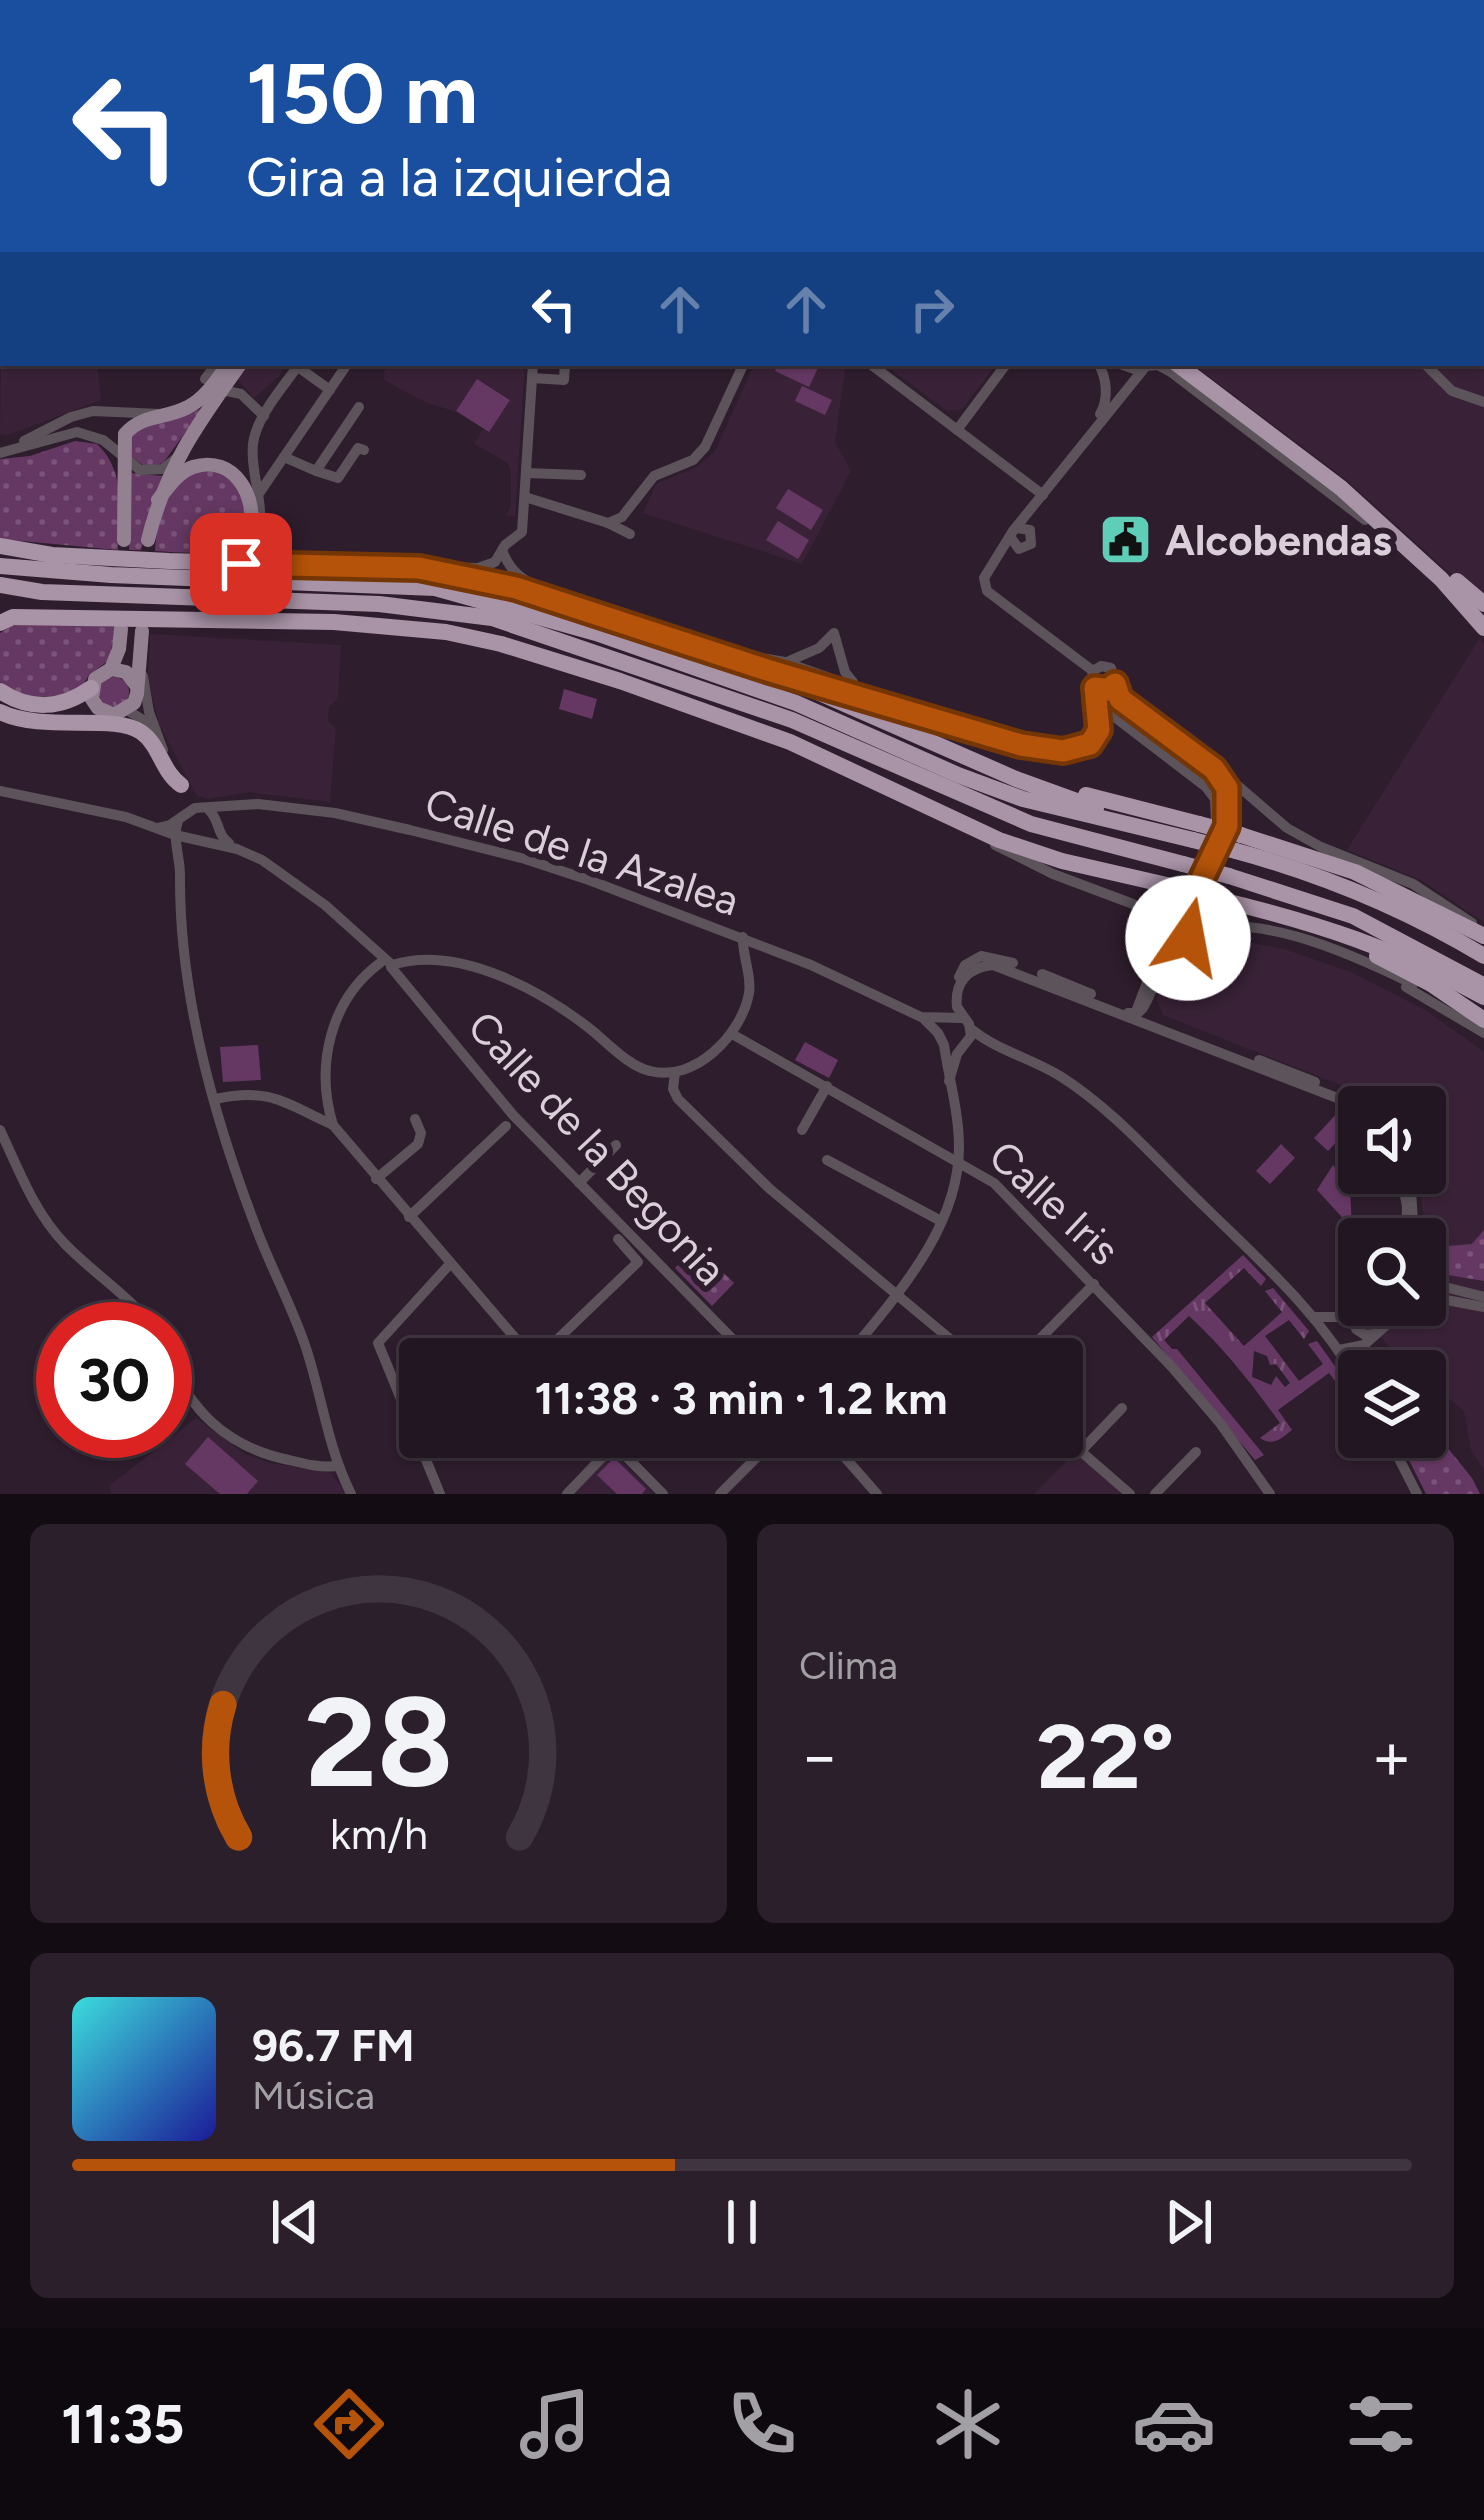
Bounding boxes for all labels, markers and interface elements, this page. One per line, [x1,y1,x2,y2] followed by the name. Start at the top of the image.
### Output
[246,43,478,144] text: 150 m
[48,48,204,204] icon: left
[246,145,672,210] text: Gira a la izquierda
[521,276,587,342] icon: left
[647,276,713,342] icon: ahead
[773,276,839,342] icon: ahead
[899,276,965,342] icon: right
[1098,512,1154,568] public building icon: Alcobendas
[190,513,292,615] pin
[1165,515,1392,566] place label: Alcobendas
[208,531,274,597] icon: arrive
[419,777,745,927] street label: Calle de la Azalea
[1125,875,1251,1001] position arrow
[457,1001,737,1295] street label: Calle de la Begonia
[1338,1086,1446,1458] map controls
[1338,1086,1446,1194] button: sound
[979,1130,1129,1276] street label: Calle Iris
[1338,1218,1446,1326] button: search
[36,1302,192,1458] speed limit sign: 30
[1338,1350,1446,1458] button: layers
[534,1371,948,1425] text: 11:38 · 3 min · 1.2 km
[799,1642,898,1689] text: Clima
[304,1667,453,1817] text: 28
[1036,1702,1175,1811] text: 22°
[799,1716,840,1796] text: −
[1371,1716,1412,1796] text: +
[330,1807,427,1859] text: km/h
[252,2018,415,2072] text: 96.7 FM
[252,2072,375,2119] text: Música
[262,2189,328,2255] icon: previous
[709,2189,775,2255] icon: pause
[1156,2189,1222,2255] icon: next
[307,2382,391,2466] icon: directions
[513,2382,597,2466] icon: music
[720,2382,804,2466] icon: phone
[926,2382,1010,2466] icon: climate
[1132,2382,1216,2466] icon: car
[1339,2382,1423,2466] icon: filters
[61,2392,184,2457] text: 11:35

